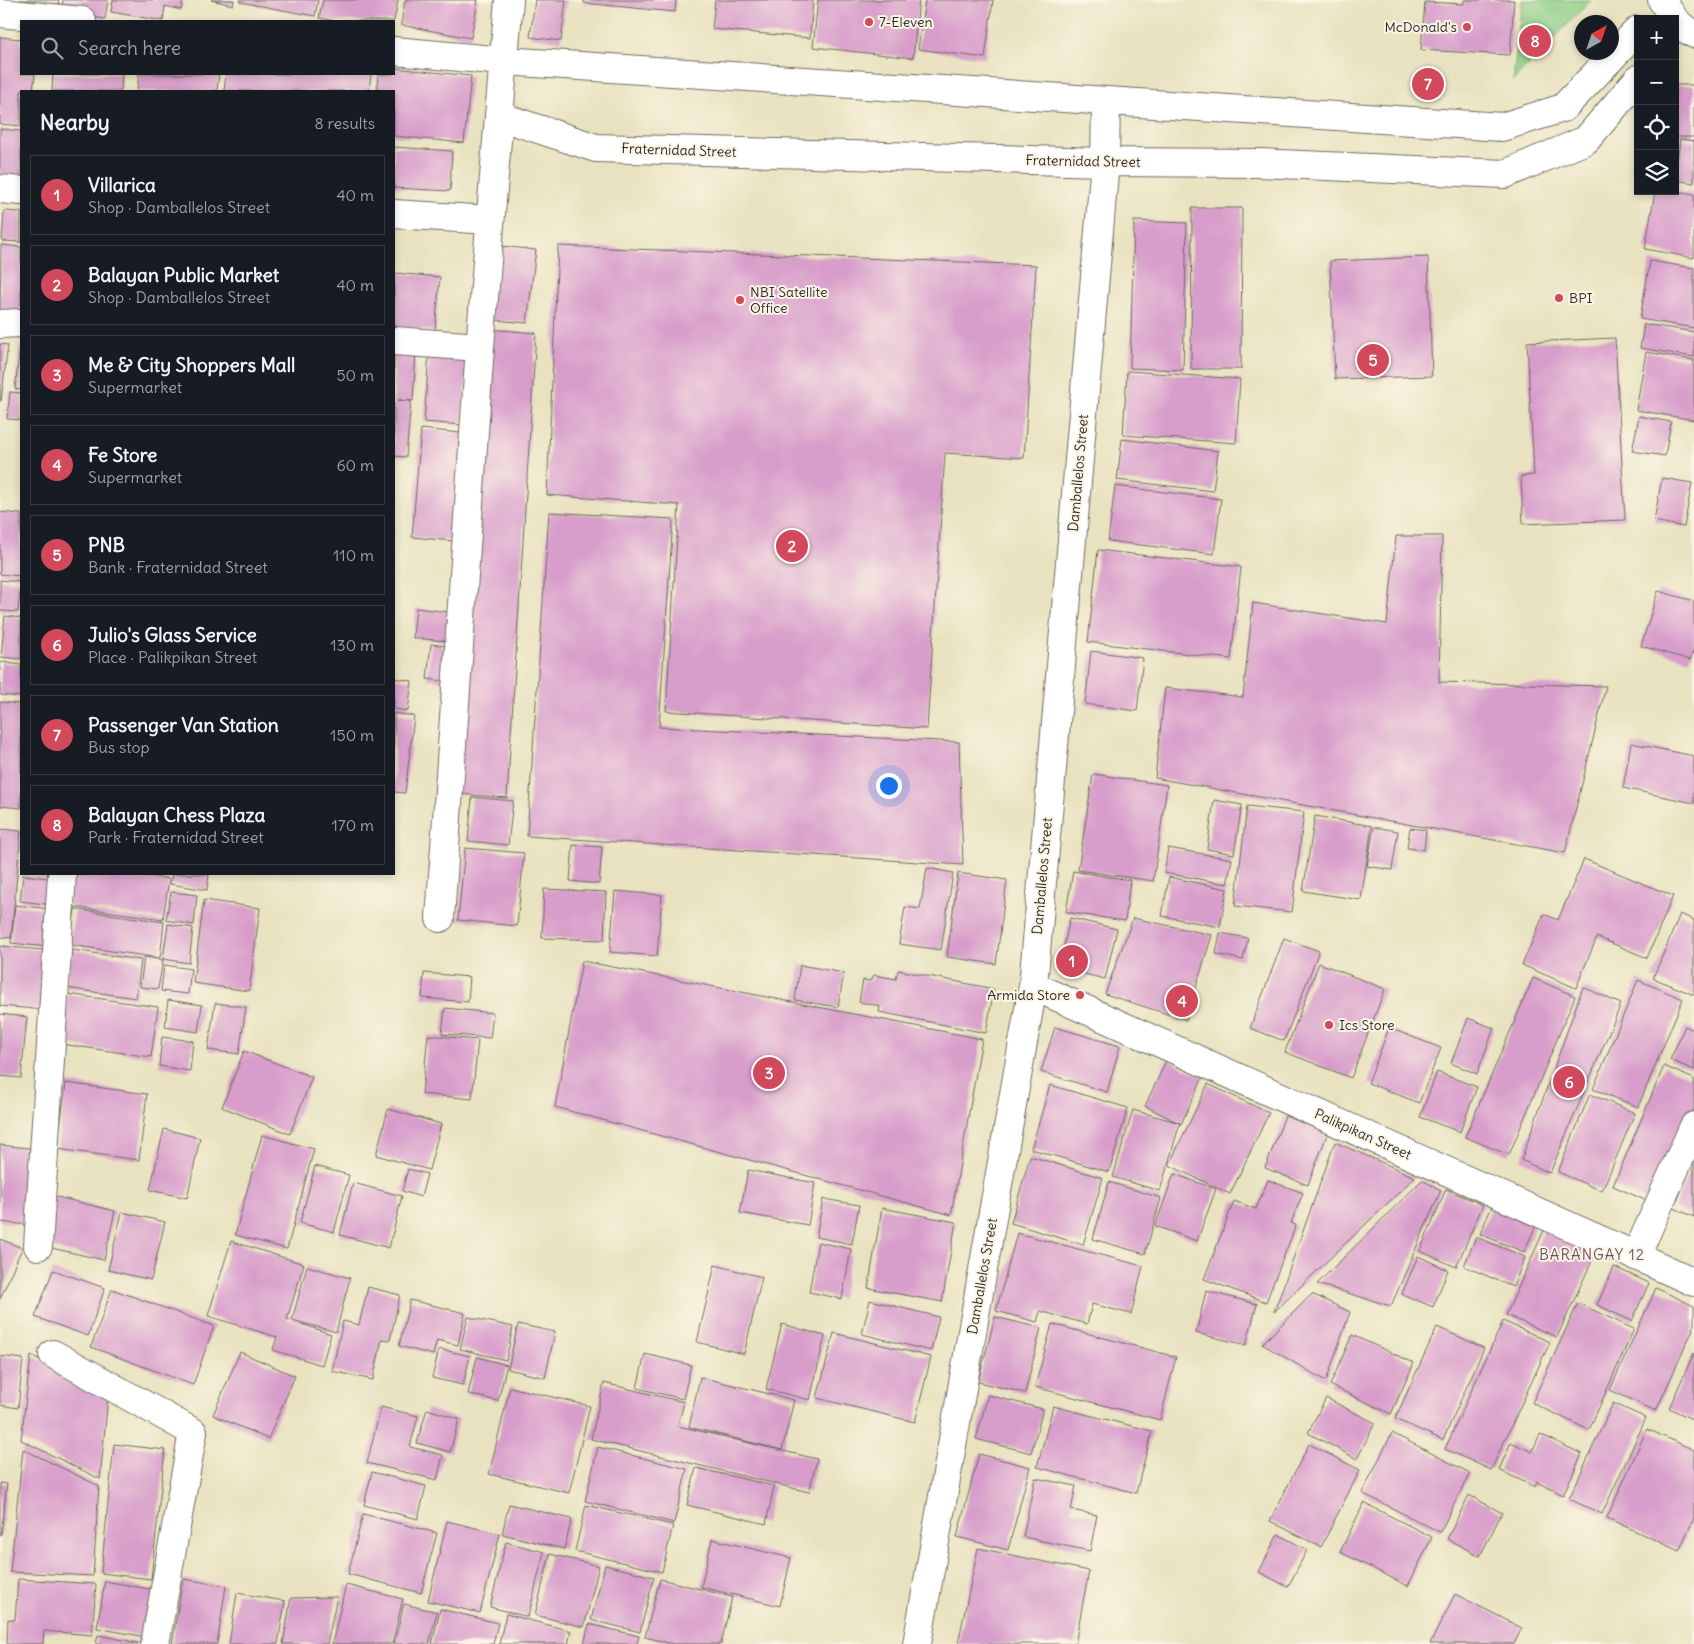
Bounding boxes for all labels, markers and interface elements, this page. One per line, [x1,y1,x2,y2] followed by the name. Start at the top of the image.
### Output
[879,13,933,31] place label: 7-Eleven
[1574,15,1619,60] north arrow
[1634,15,1679,195] map controls
[1634,15,1679,60] button: +
[863,16,875,28] marker: 7-Eleven
[1384,18,1457,36] place label: McDonald's
[20,20,395,75] search box
[1461,21,1473,33] marker: McDonald's
[1519,22,1551,60] pin: 8
[38,34,66,62] icon: search
[78,36,181,60] text: Search here
[1634,60,1679,105] button: −
[1412,65,1444,103] pin: 7
[1634,105,1679,150] button: locate
[40,109,110,136] text: Nearby
[314,113,375,133] text: 8 results
[621,139,737,161] street label: Fraternidad Street
[1634,150,1679,195] button: layers
[1025,151,1141,171] street label: Fraternidad Street
[88,173,156,197] text: Villarica
[54,185,60,205] text: 1
[336,185,374,205] text: 40 m
[88,197,270,217] text: Shop · Damballelos Street
[88,263,279,287] text: Balayan Public Market
[53,275,61,295] text: 2
[336,275,374,295] text: 40 m
[750,283,828,317] place label: NBI Satellite Office
[88,287,270,307] text: Shop · Damballelos Street
[1569,289,1593,307] place label: BPI
[1553,292,1565,304] marker: BPI
[734,294,746,306] marker: NBI Satellite Office
[1357,341,1389,379] pin: 5
[88,353,295,377] text: Me & City Shoppers Mall
[52,365,62,385] text: 3
[336,365,374,385] text: 50 m
[88,377,182,397] text: Supermarket
[1064,413,1092,532] street label: Damballelos Street
[88,443,157,467] text: Fe Store
[52,455,62,475] text: 4
[336,455,374,475] text: 60 m
[88,467,182,487] text: Supermarket
[776,527,808,565] pin: 2
[88,533,125,557] text: PNB
[52,545,62,565] text: 5
[333,545,374,565] text: 110 m
[88,557,268,577] text: Bank · Fraternidad Street
[88,623,257,647] text: Julio's Glass Service
[52,635,62,655] text: 6
[330,635,374,655] text: 130 m
[88,647,257,667] text: Place · Palikpikan Street
[88,713,279,737] text: Passenger Van Station
[53,725,61,745] text: 7
[330,725,374,745] text: 150 m
[88,737,150,757] text: Bus stop
[876,773,902,799] your location
[88,803,265,827] text: Balayan Chess Plaza
[52,815,62,835] text: 8
[331,815,374,835] text: 170 m
[1028,816,1056,935] street label: Damballelos Street
[88,827,264,847] text: Park · Fraternidad Street
[1056,942,1088,980] pin: 1
[1166,982,1198,1020] pin: 4
[987,986,1070,1004] place label: Armida Store
[1074,989,1086,1001] marker: Armida Store
[1339,1016,1394,1034] place label: Ics Store
[1323,1019,1335,1031] marker: Ics Store
[753,1054,785,1092] pin: 3
[1553,1063,1585,1101] pin: 6
[1312,1105,1415,1164] street label: Palikpikan Street
[963,1216,1001,1336] street label: Damballelos Street
[1539,1245,1645,1264] district label: BARANGAY 12

